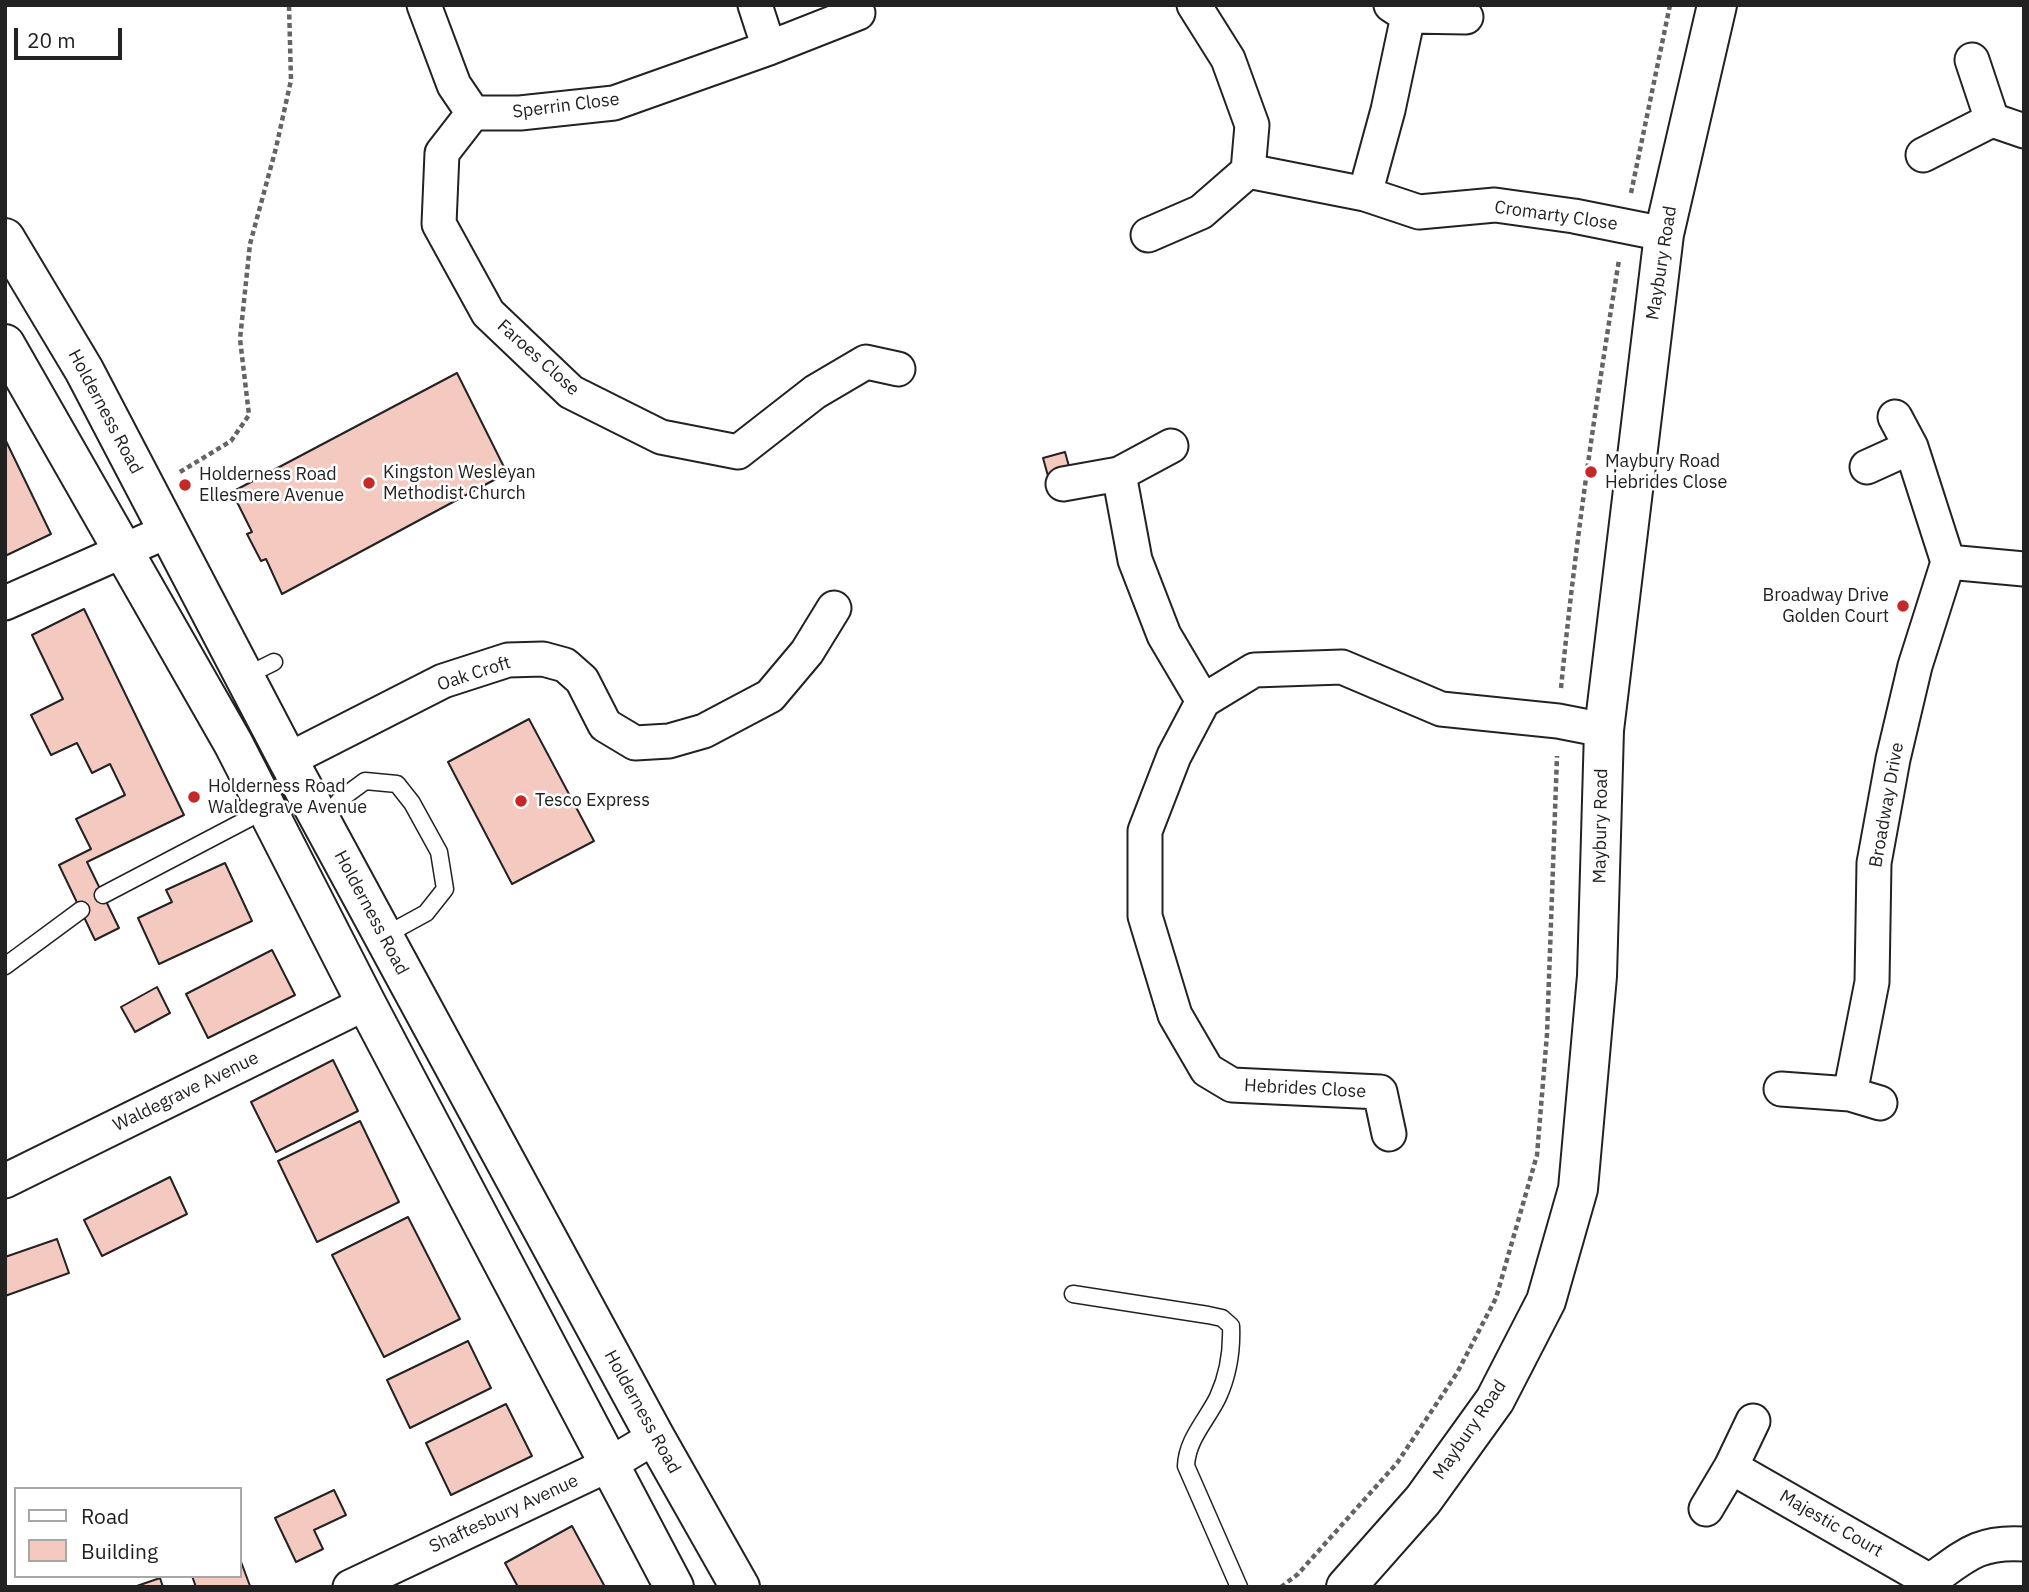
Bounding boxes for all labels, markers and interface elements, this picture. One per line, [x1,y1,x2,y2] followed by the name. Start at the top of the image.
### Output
[18,14,126,58] scale bar
[27,26,76,54] text: 20 m
[511,89,621,123] street label: Sperrin Close
[1493,197,1619,235] street label: Cromarty Close
[1642,204,1682,322] street label: Maybury Road
[492,315,584,401] street label: Faroes Close
[63,346,147,478] street label: Holderness Road
[1605,451,1727,494] place label: Maybury Road Hebrides Close
[383,462,536,504] place label: Kingston Wesleyan Methodist Church
[199,464,344,506] place label: Holderness Road Ellesmere Avenue
[1583,464,1599,480] marker: Maybury Road Hebrides Close
[361,475,377,491] marker: Kingston Wesleyan Methodist Church
[177,477,193,493] marker: Holderness Road Ellesmere Avenue
[1762,585,1889,628] place label: Broadway Drive Golden Court
[1895,598,1911,614] marker: Broadway Drive Golden Court
[435,652,513,696] street label: Oak Croft
[1865,741,1909,869] street label: Broadway Drive
[1589,768,1613,884] street label: Maybury Road
[208,776,367,818] place label: Holderness Road Waldegrave Avenue
[186,789,202,805] marker: Holderness Road Waldegrave Avenue
[535,790,650,812] place label: Tesco Express
[513,793,529,809] marker: Tesco Express
[329,847,413,979] street label: Holderness Road
[110,1047,262,1137] street label: Waldegrave Avenue
[1243,1075,1367,1103] street label: Hebrides Close
[599,1347,685,1477] street label: Holderness Road
[1429,1376,1511,1484] street label: Maybury Road
[426,1470,582,1558] street label: Shaftesbury Avenue
[1775,1486,1887,1562] street label: Majestic Court
[14,1487,242,1578] legend
[81,1502,129,1530] text: Road
[81,1537,158,1565] text: Building

